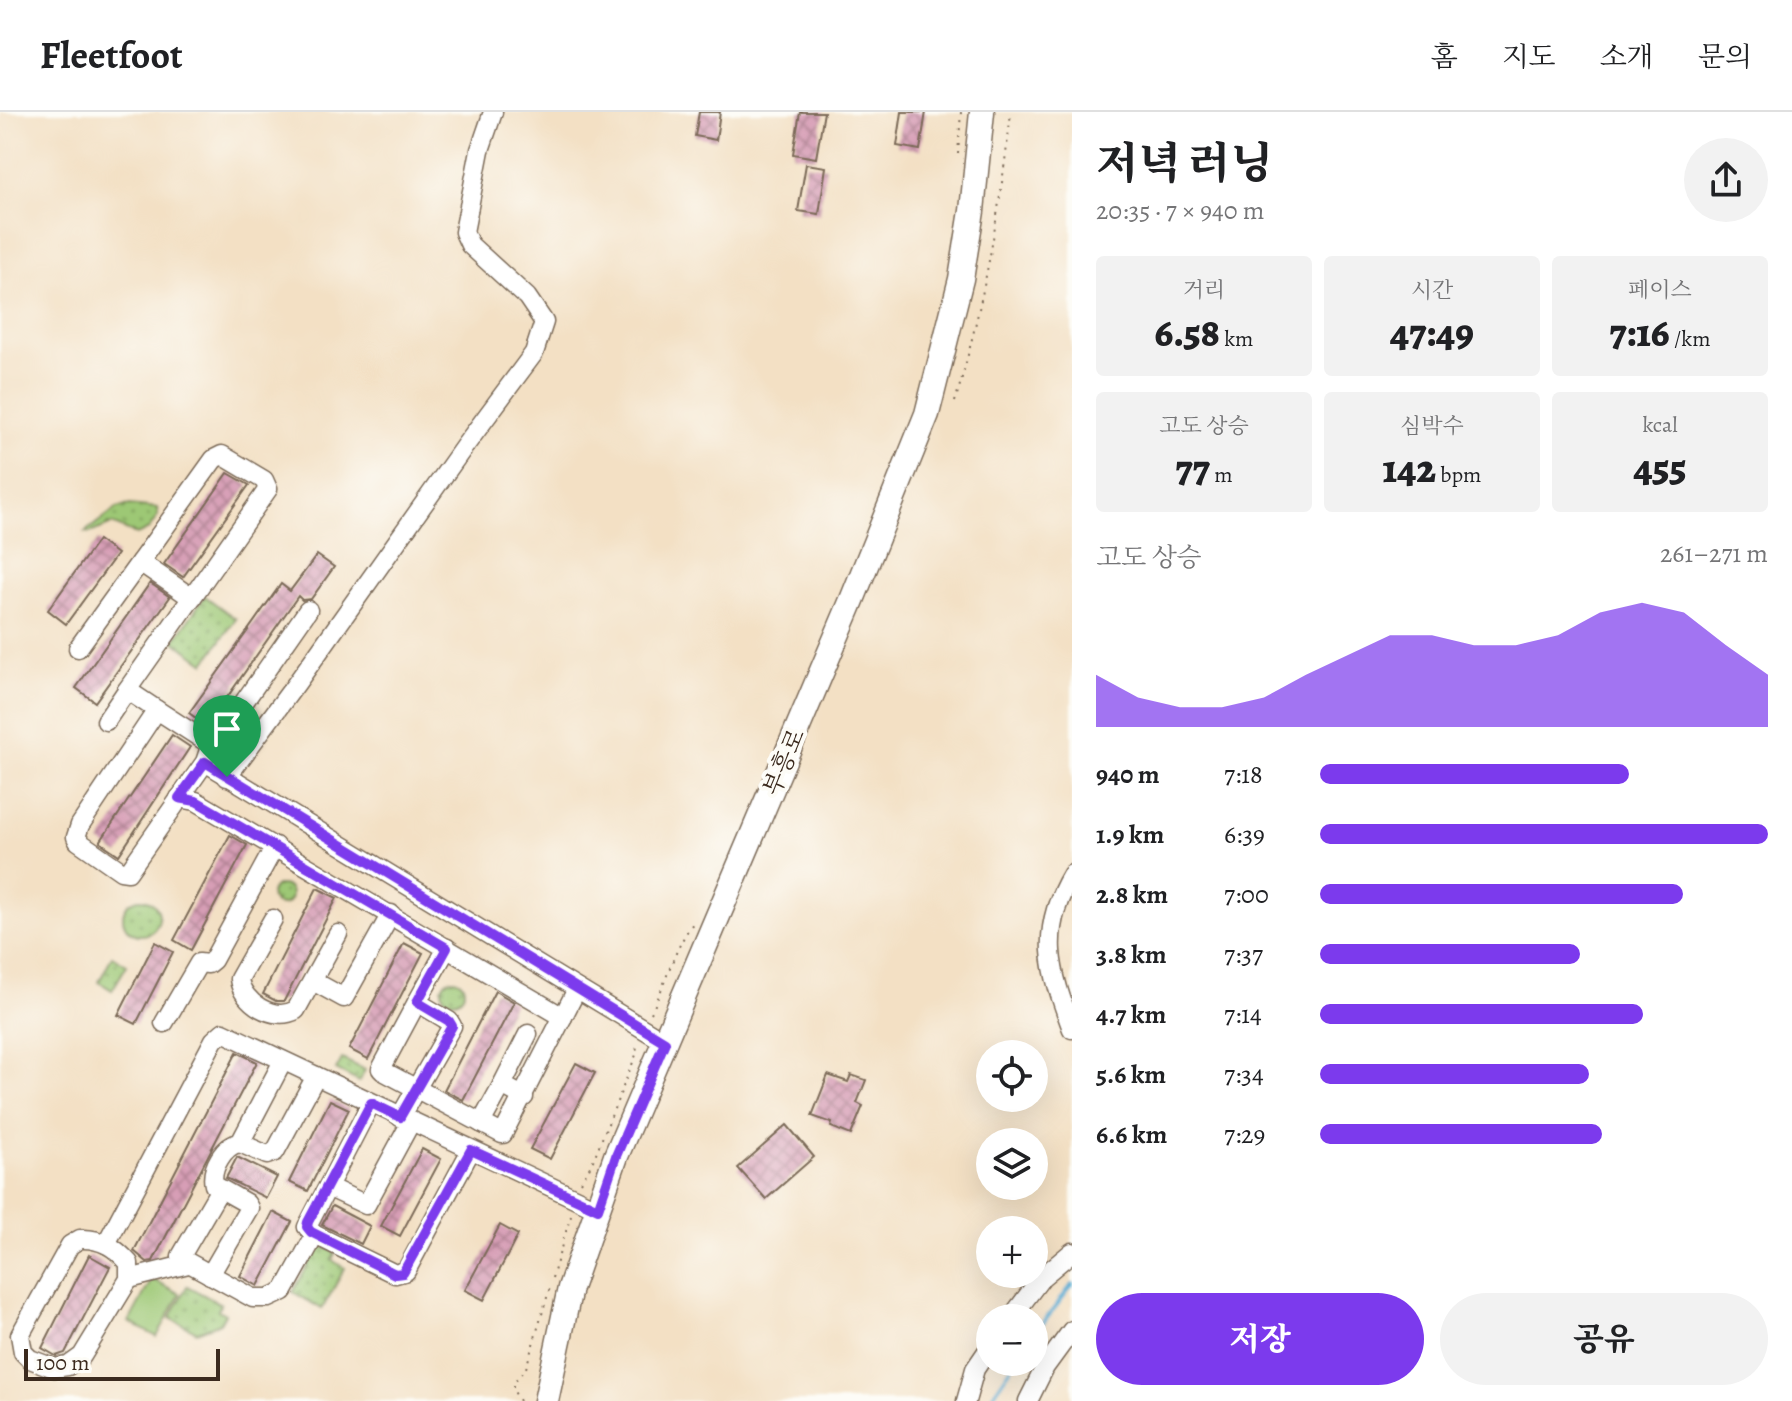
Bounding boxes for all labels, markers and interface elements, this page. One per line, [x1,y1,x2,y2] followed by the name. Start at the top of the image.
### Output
[40,29,183,81] text: Fleetfoot
[1431,38,1458,76] text: 홈
[1502,38,1556,76] text: 지도
[1600,38,1654,76] text: 소개
[1698,38,1752,76] text: 문의
[1096,133,1273,193] text: 저녁 러닝
[1684,138,1768,222] button: share
[1096,193,1264,228] text: 20:35 · 7 × 940 m
[1183,275,1225,305] text: 거리
[1411,275,1453,305] text: 시간
[1628,275,1692,305] text: 페이스
[1155,305,1220,360] text: 6.58
[1390,305,1474,360] text: 47:49
[1609,305,1670,360] text: 7:16
[1220,324,1253,354] text: km
[1670,324,1711,354] text: /km
[1642,410,1678,440] text: kcal
[1159,411,1249,441] text: 고도 상승
[1400,411,1464,441] text: 심박수
[1633,440,1687,495] text: 455
[1175,441,1210,496] text: 77
[1383,441,1436,496] text: 142
[1210,460,1233,490] text: m
[1436,460,1481,490] text: bpm
[1660,536,1768,571] text: 261–271 m
[1096,540,1202,575] text: 고도 상승
[193,695,261,777] pin
[205,707,249,751] icon: arrive
[756,724,812,800] street label: 부흥로
[1096,757,1160,792] text: 940 m
[1224,757,1263,792] text: 7:18
[1096,817,1164,852] text: 1.9 km
[1224,817,1265,852] text: 6:39
[1096,877,1168,912] text: 2.8 km
[1224,877,1269,912] text: 7:00
[1096,937,1167,972] text: 3.8 km
[1224,937,1263,972] text: 7:37
[1096,997,1166,1032] text: 4.7 km
[1224,997,1262,1032] text: 7:14
[976,1040,1048,1376] map controls
[976,1040,1048,1112] button: locate
[1096,1057,1166,1092] text: 5.6 km
[1224,1057,1264,1092] text: 7:34
[1096,1117,1167,1152] text: 6.6 km
[1224,1117,1265,1152] text: 7:29
[976,1128,1048,1200] button: layers
[976,1216,1048,1288] button: +
[1096,1293,1424,1385] button: 저장
[1440,1293,1768,1385] button: 공유
[976,1304,1048,1376] button: −
[24,1345,220,1381] scale bar
[36,1348,90,1378] text: 100 m

